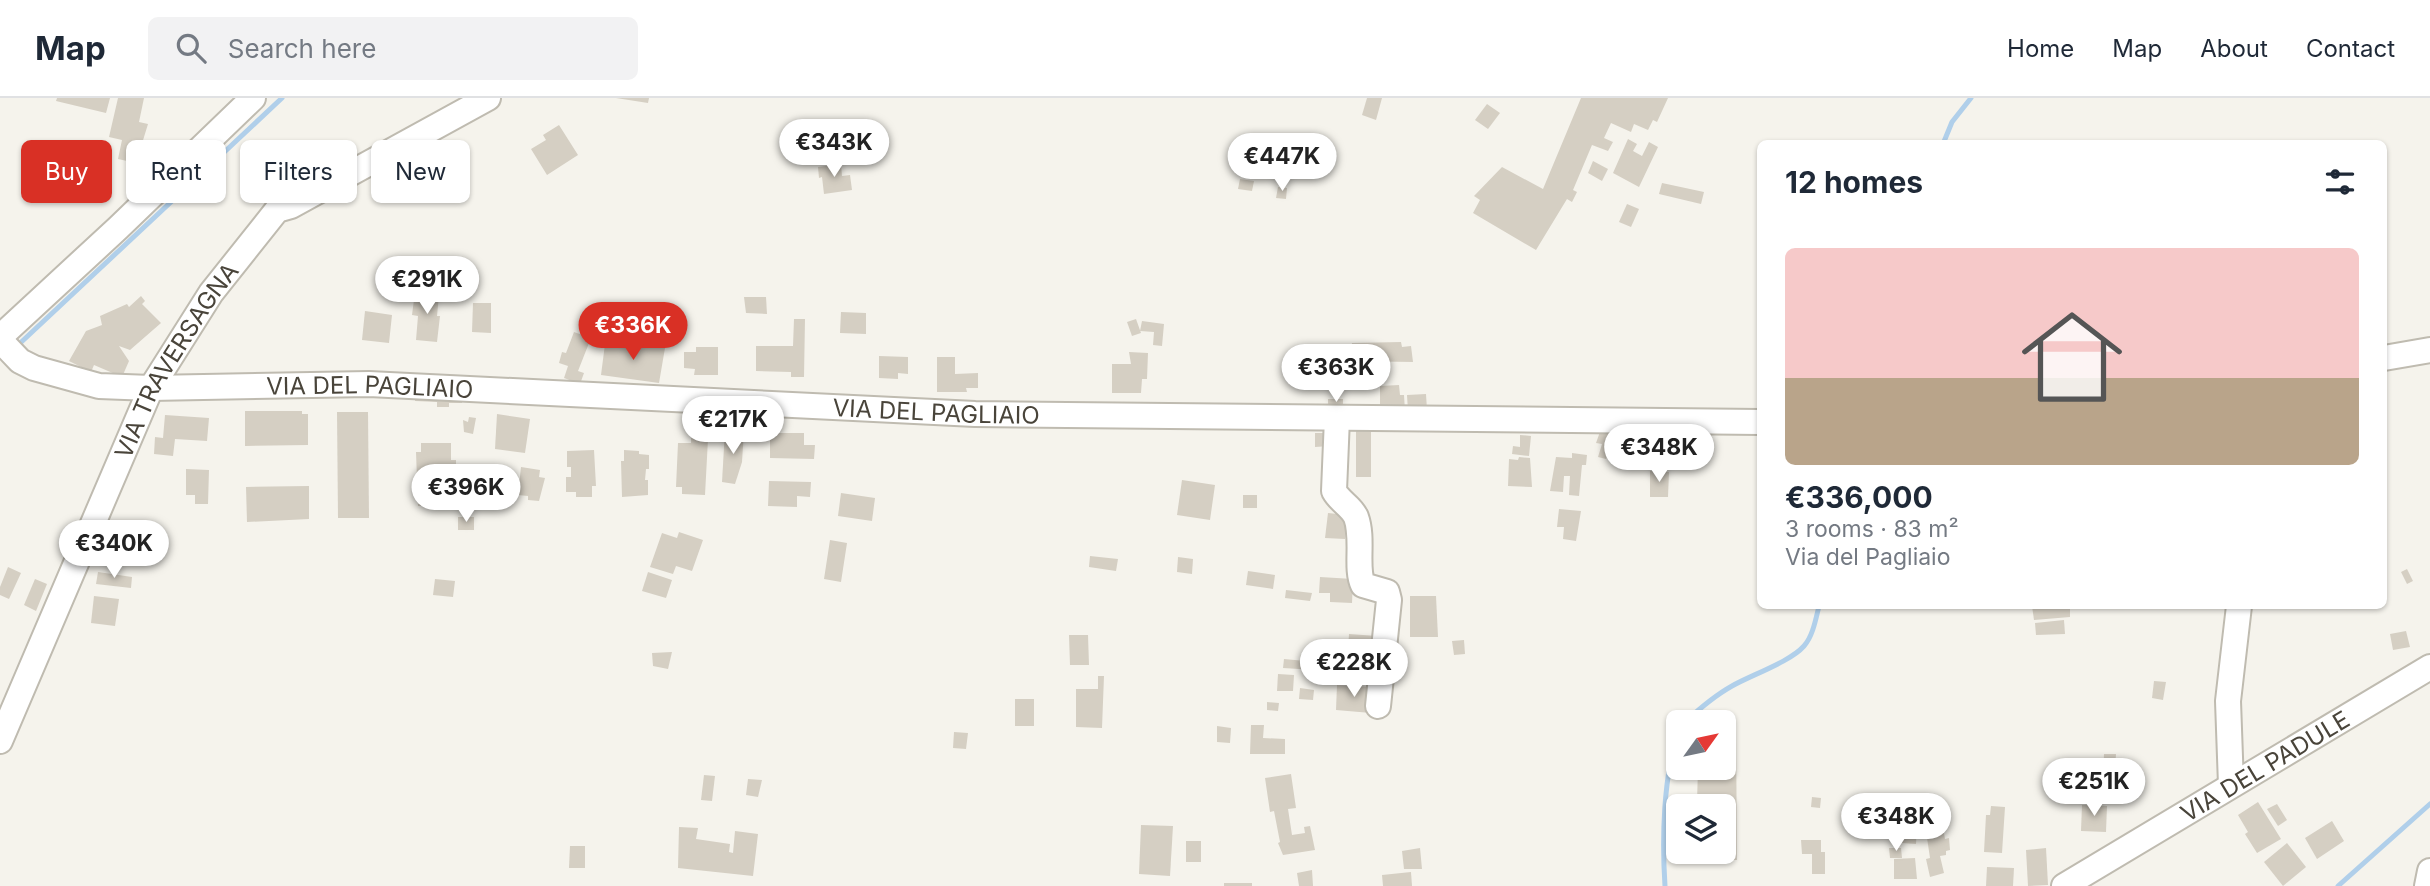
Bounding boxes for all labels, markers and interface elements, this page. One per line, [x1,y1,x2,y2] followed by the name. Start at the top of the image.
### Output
[148,17,638,80] search box
[35,28,106,68] text: Map
[172,29,210,67] icon: search
[228,33,376,64] text: Search here
[2007,34,2074,63] text: Home
[2112,34,2162,63] text: Map
[2200,34,2268,63] text: About
[2306,34,2395,63] text: Contact
[785,120,883,179] pin: €343K
[795,128,873,156] text: €343K
[1233,134,1331,193] pin: €447K
[21,140,112,203] chip: Buy
[126,140,226,203] chip: Rent
[240,140,357,203] chip: Filters
[371,140,470,203] chip: New
[1244,142,1320,170] text: €447K
[2321,163,2359,201] icon: filters
[1785,164,1923,200] text: 12 homes
[378,256,476,316] pin: €291K
[108,257,244,463] street label: VIA TRAVERSAGNA
[391,265,463,293] text: €291K
[2009,294,2135,420] icon: home
[584,302,682,362] pin: €336K
[595,311,671,339] text: €336K
[1287,344,1385,404] pin: €363K
[1298,353,1374,381] text: €363K
[266,369,474,404] street label: VIA DEL PAGLIAIO
[832,392,1040,429] street label: VIA DEL PAGLIAIO
[684,396,782,456] pin: €217K
[698,405,768,433] text: €217K
[1610,424,1708,484] pin: €348K
[1620,433,1698,461] text: €348K
[417,464,515,524] pin: €396K
[427,473,505,501] text: €396K
[1785,479,1933,515] text: €336,000
[1785,515,1959,543] text: 3 rooms · 83 m²
[65,520,163,580] pin: €340K
[75,529,153,557] text: €340K
[1785,543,1950,571] text: Via del Pagliaio
[1305,640,1403,699] pin: €228K
[1316,648,1392,676] text: €228K
[2175,704,2355,828] street label: VIA DEL PADULE
[1666,710,1736,780] north arrow
[1666,710,1736,864] map controls
[2045,758,2143,818] pin: €251K
[2058,767,2130,795] text: €251K
[1666,794,1736,864] button: layers
[1847,794,1945,853] pin: €348K
[1857,802,1935,830] text: €348K

